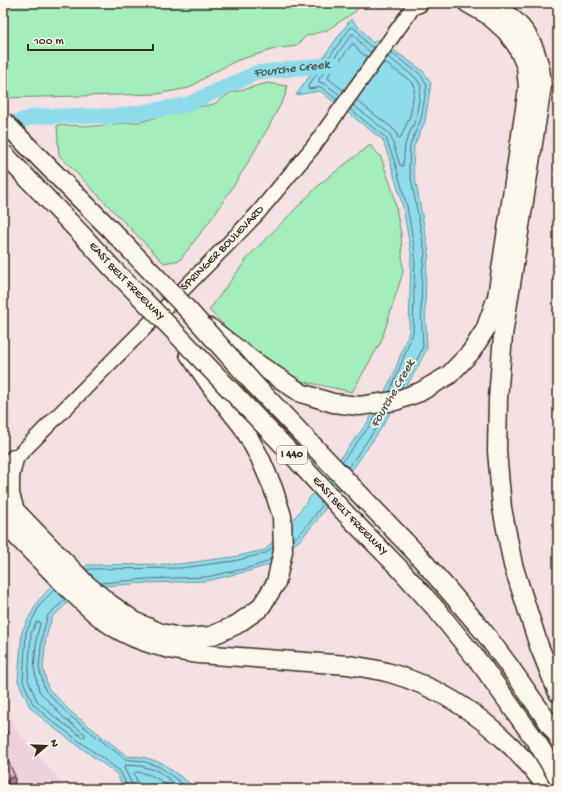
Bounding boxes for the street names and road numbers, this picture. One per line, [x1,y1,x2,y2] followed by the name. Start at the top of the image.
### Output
[178,203,268,294] street label: SPRINGER BOULEVARD
[85,239,167,324] street label: EAST BELT FREEWAY
[277,446,307,464] road number: I 440
[309,474,390,559] street label: EAST BELT FREEWAY

